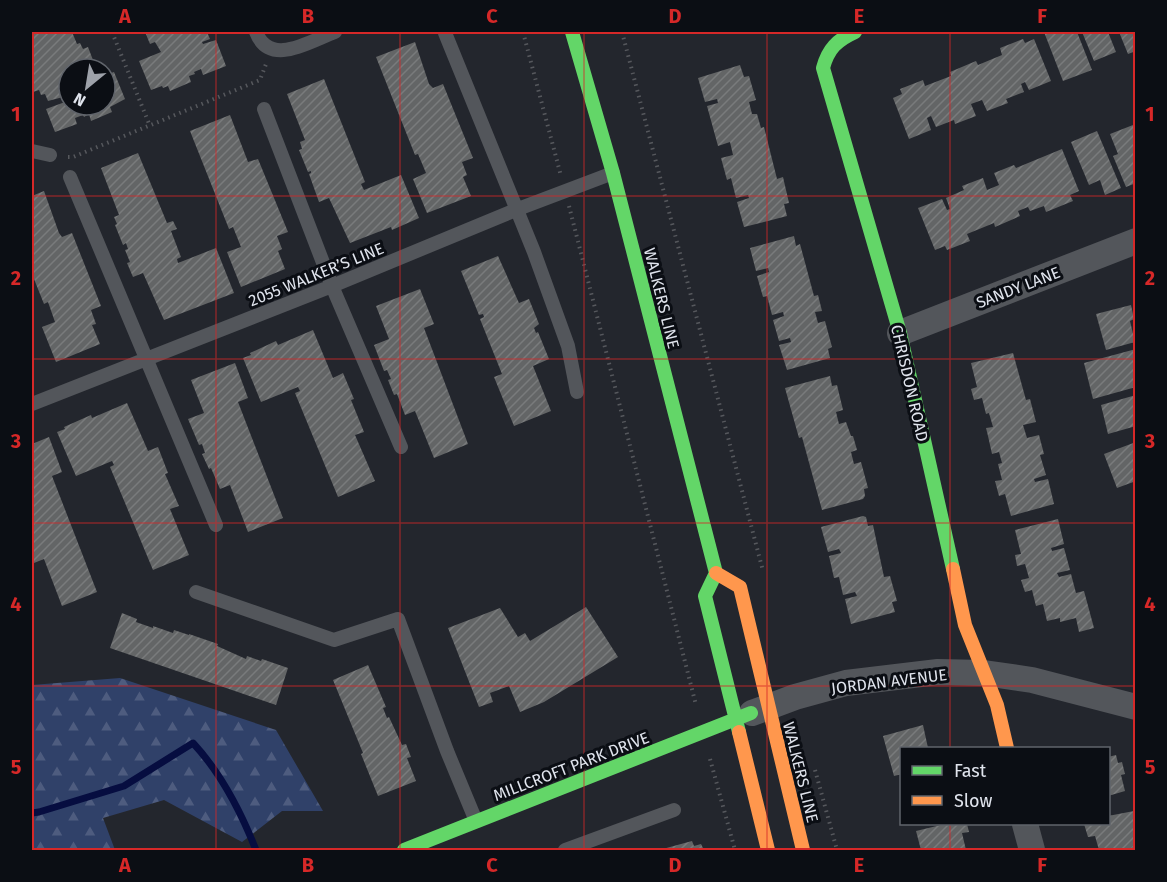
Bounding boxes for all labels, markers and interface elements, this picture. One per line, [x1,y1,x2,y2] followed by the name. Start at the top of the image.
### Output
[118,4,132,28] text: A
[302,4,314,28] text: B
[486,4,498,28] text: C
[668,4,682,28] text: D
[854,4,864,28] text: E
[1037,4,1047,28] text: F
[57,57,117,117] north arrow
[70,89,89,110] text: N
[11,102,21,126] text: 1
[1145,102,1155,126] text: 1
[246,239,386,310] street label: 2055 WALKER’S LINE
[640,246,683,350] street label: WALKERS LINE
[974,263,1063,312] street label: SANDY LANE
[11,266,21,290] text: 2
[1145,266,1155,290] text: 2
[887,323,932,443] street label: CHRISDON ROAD
[10,429,21,453] text: 3
[1144,429,1155,453] text: 3
[10,592,22,616] text: 4
[1144,592,1156,616] text: 4
[830,665,948,698] street label: JORDAN AVENUE
[779,720,822,824] street label: WALKERS LINE
[491,728,652,805] street label: MILLCROFT PARK DRIVE
[900,747,1110,825] legend
[11,755,22,779] text: 5
[1145,755,1156,779] text: 5
[954,760,987,782] text: Fast
[954,790,993,812] text: Slow
[118,853,132,877] text: A
[302,853,314,877] text: B
[486,853,498,877] text: C
[668,853,682,877] text: D
[854,853,864,877] text: E
[1037,853,1047,877] text: F

